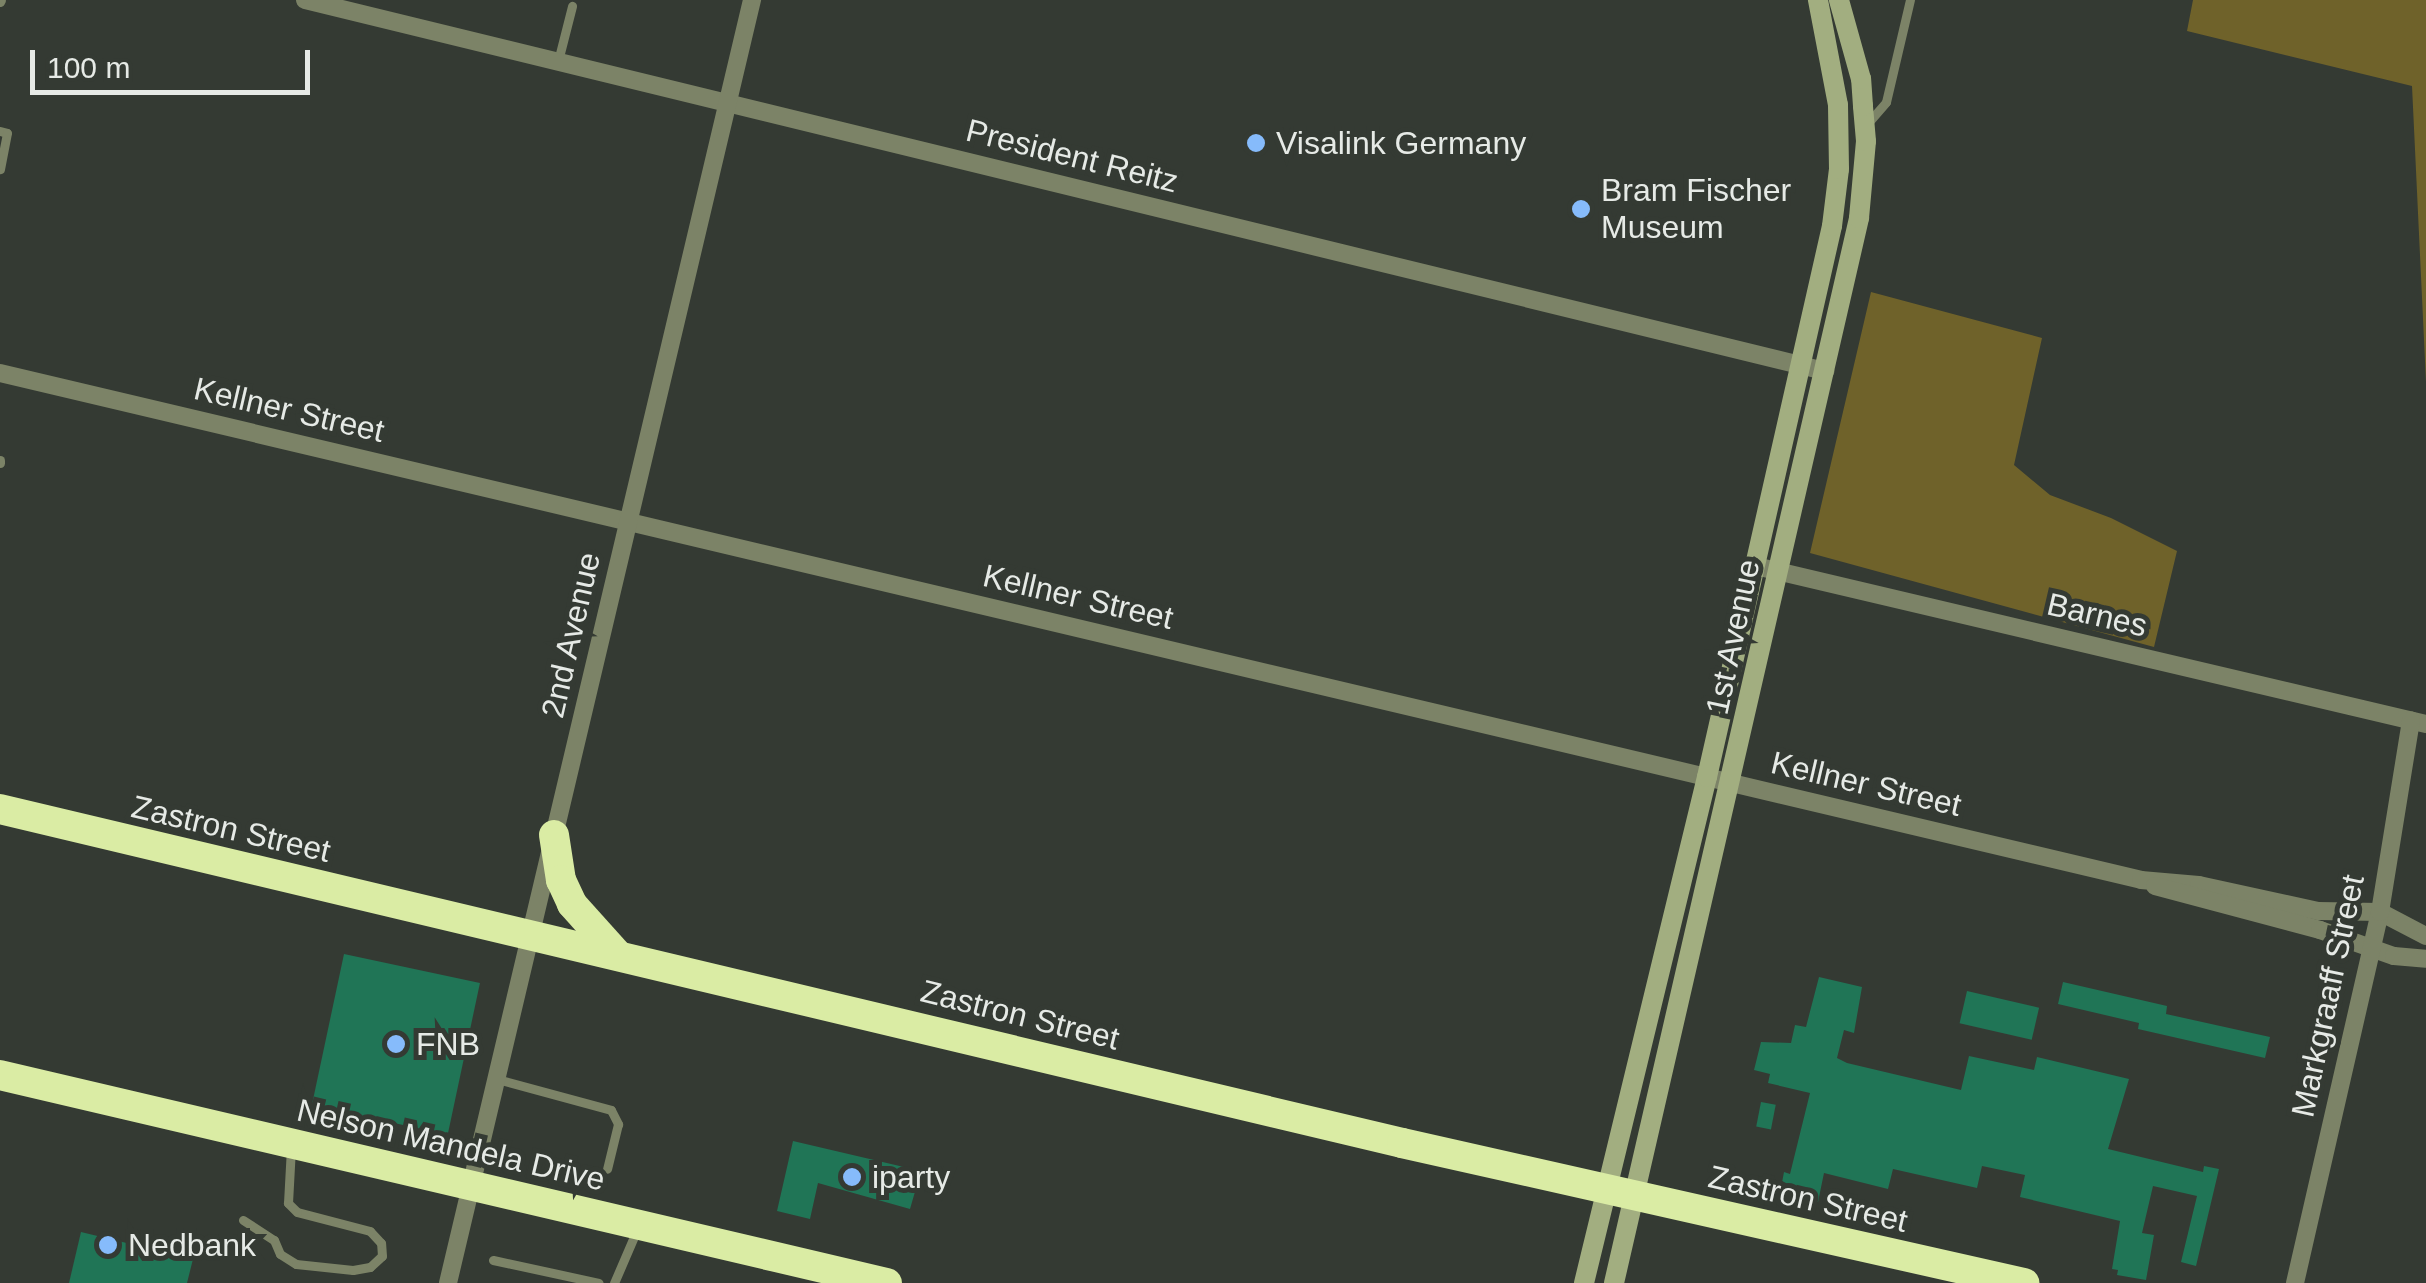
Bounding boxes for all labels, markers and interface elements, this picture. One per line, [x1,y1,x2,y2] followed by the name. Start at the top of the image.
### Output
[35,30,315,92] scale bar
[47,51,130,84] text: 100 m
[962,111,1182,201] street label: President Reitz
[1276,124,1526,162] place label: Visalink Germany
[1245,132,1267,154] marker: Visalink Germany
[1601,172,1791,247] place label: Bram Fischer Museum
[1570,198,1592,220] marker: Bram Fischer Museum
[190,369,388,451] street label: Kellner Street
[533,548,609,722] street label: 2nd Avenue
[1698,555,1768,719] street label: 1st Avenue
[979,556,1177,638] street label: Kellner Street
[2043,585,2151,645] street label: Barnes
[1767,743,1965,825] street label: Kellner Street
[128,787,334,871] street label: Zastron Street
[2284,871,2372,1121] street label: Markgraaff Street
[917,972,1123,1058] street label: Zastron Street
[416,1025,480,1063] place label: FNB
[385,1033,407,1055] marker: FNB
[293,1091,609,1199] street label: Nelson Mandela Drive
[1705,1157,1911,1241] street label: Zastron Street
[872,1158,950,1196] place label: iparty
[841,1166,863,1188] marker: iparty
[128,1226,256,1264] place label: Nedbank
[97,1234,119,1256] marker: Nedbank

